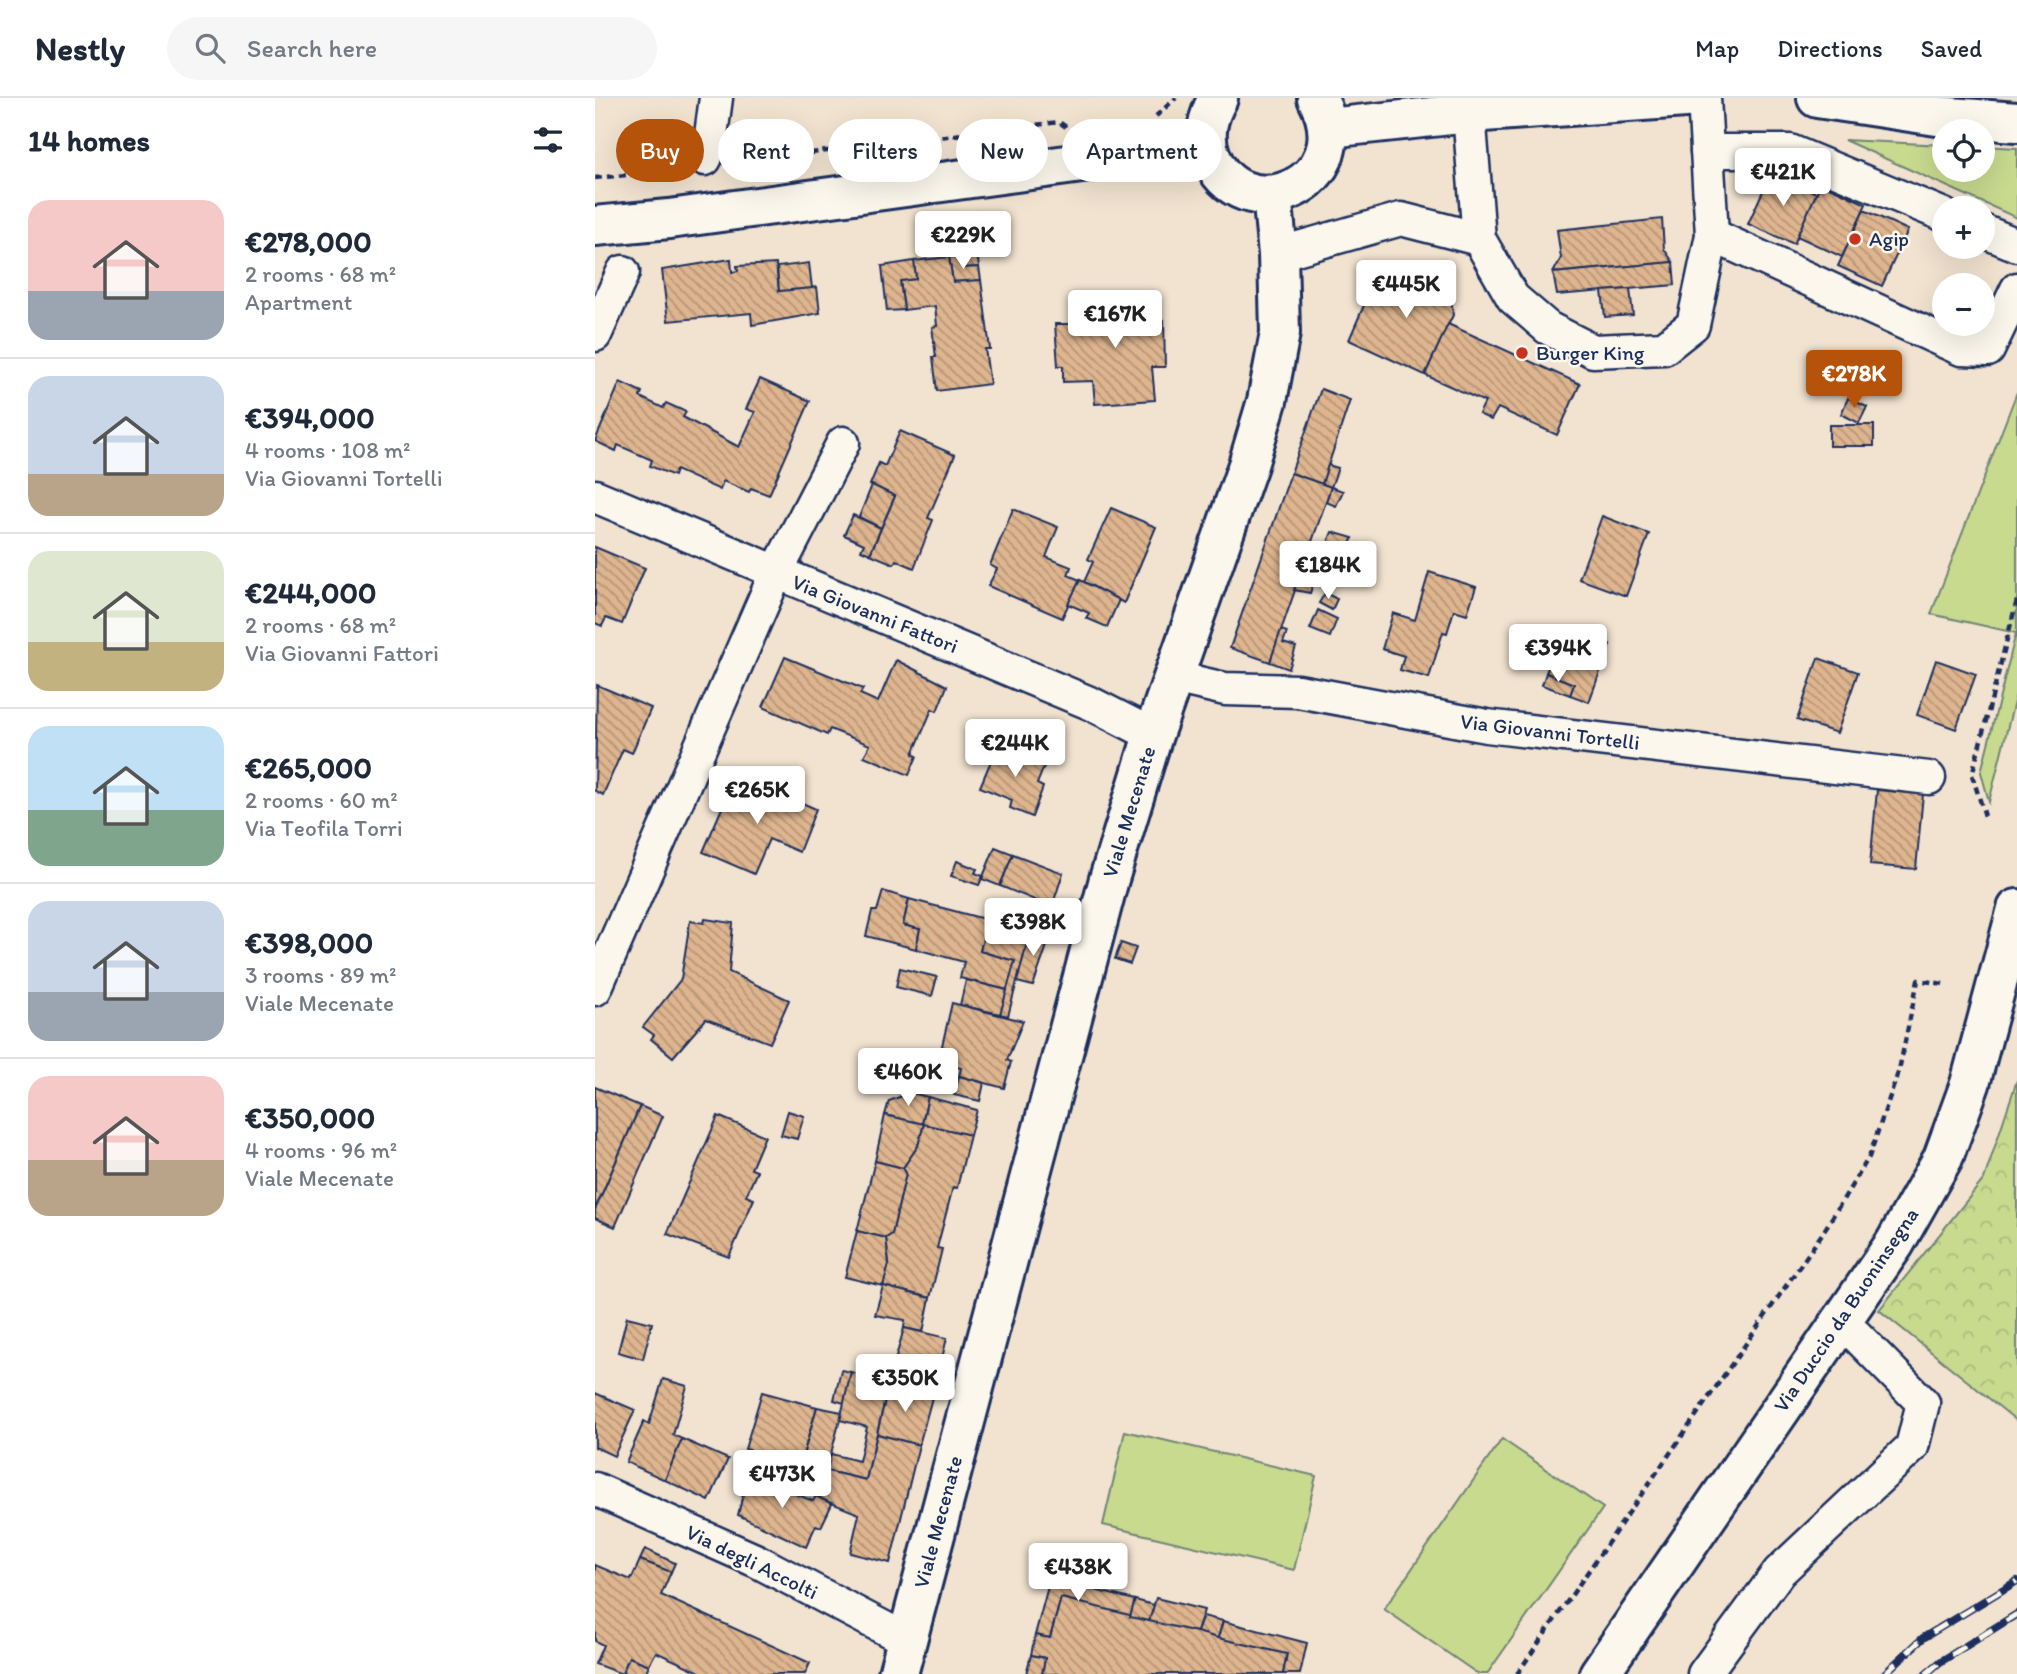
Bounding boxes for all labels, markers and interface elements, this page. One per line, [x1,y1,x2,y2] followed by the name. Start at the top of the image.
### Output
[167,17,657,80] search box
[35,29,125,68] text: Nestly
[191,29,229,67] icon: search
[247,32,377,64] text: Search here
[1695,34,1739,63] text: Map
[1777,34,1883,63] text: Directions
[1921,34,1982,63] text: Saved
[616,119,704,182] chip: Buy
[718,119,814,182] chip: Rent
[828,119,942,182] chip: Filters
[956,119,1048,182] chip: New
[1062,119,1222,182] chip: Apartment
[1932,119,1995,336] map controls
[1932,119,1995,182] button: locate
[529,121,567,159] icon: filters
[28,122,150,159] text: 14 homes
[1734,148,1832,208] pin: €421K
[1751,157,1815,185] text: €421K
[1932,196,1995,259] button: +
[914,212,1012,271] pin: €229K
[931,220,995,248] text: €229K
[245,223,372,260] text: €278,000
[1869,226,1909,251] place label: Agip
[84,228,168,312] icon: home
[1847,231,1863,247] marker: Agip
[245,260,396,288] text: 2 rooms · 68 m²
[1357,260,1455,320] pin: €445K
[1372,269,1440,297] text: €445K
[1932,273,1995,336] button: −
[245,288,352,316] text: Apartment
[1066,290,1164,350] pin: €167K
[1084,299,1146,327] text: €167K
[1536,340,1645,365] place label: Burger King
[1514,345,1530,361] marker: Burger King
[1805,350,1903,410] pin: €278K
[1822,359,1886,387] text: €278K
[245,399,375,436] text: €394,000
[84,404,168,488] icon: home
[245,436,410,464] text: 4 rooms · 108 m²
[245,464,443,492] text: Via Giovanni Tortelli
[1279,542,1377,601] pin: €184K
[1296,550,1360,578] text: €184K
[788,569,962,658] street label: Via Giovanni Fattori
[245,574,377,611] text: €244,000
[84,579,168,663] icon: home
[245,611,396,639] text: 2 rooms · 68 m²
[1509,624,1607,684] pin: €394K
[1525,633,1591,661] text: €394K
[245,639,439,667] text: Via Giovanni Fattori
[1459,708,1641,755] street label: Via Giovanni Tortelli
[966,720,1064,779] pin: €244K
[981,728,1049,756] text: €244K
[1097,743,1160,881] street label: Viale Mecenate
[245,749,372,786] text: €265,000
[84,754,168,838] icon: home
[708,766,806,826] pin: €265K
[725,775,789,803] text: €265K
[245,786,398,814] text: 2 rooms · 60 m²
[245,814,403,842] text: Via Teofila Torri
[984,898,1082,958] pin: €398K
[1001,907,1066,935] text: €398K
[245,924,373,961] text: €398,000
[84,929,168,1013] icon: home
[245,961,396,989] text: 3 rooms · 89 m²
[245,989,394,1017] text: Viale Mecenate
[859,1048,957,1108] pin: €460K
[874,1057,942,1085] text: €460K
[245,1099,375,1136] text: €350,000
[84,1104,168,1188] icon: home
[245,1136,397,1164] text: 4 rooms · 96 m²
[245,1164,394,1192] text: Viale Mecenate
[1768,1203,1923,1417] street label: Via Duccio da Buoninsegna
[856,1354,954,1414] pin: €350K
[872,1363,938,1391] text: €350K
[733,1450,831,1510] pin: €473K
[908,1453,967,1591] street label: Viale Mecenate
[749,1459,815,1487] text: €473K
[682,1519,822,1604] street label: Via degli Accolti
[1029,1544,1127,1603] pin: €438K
[1045,1552,1111,1580] text: €438K

